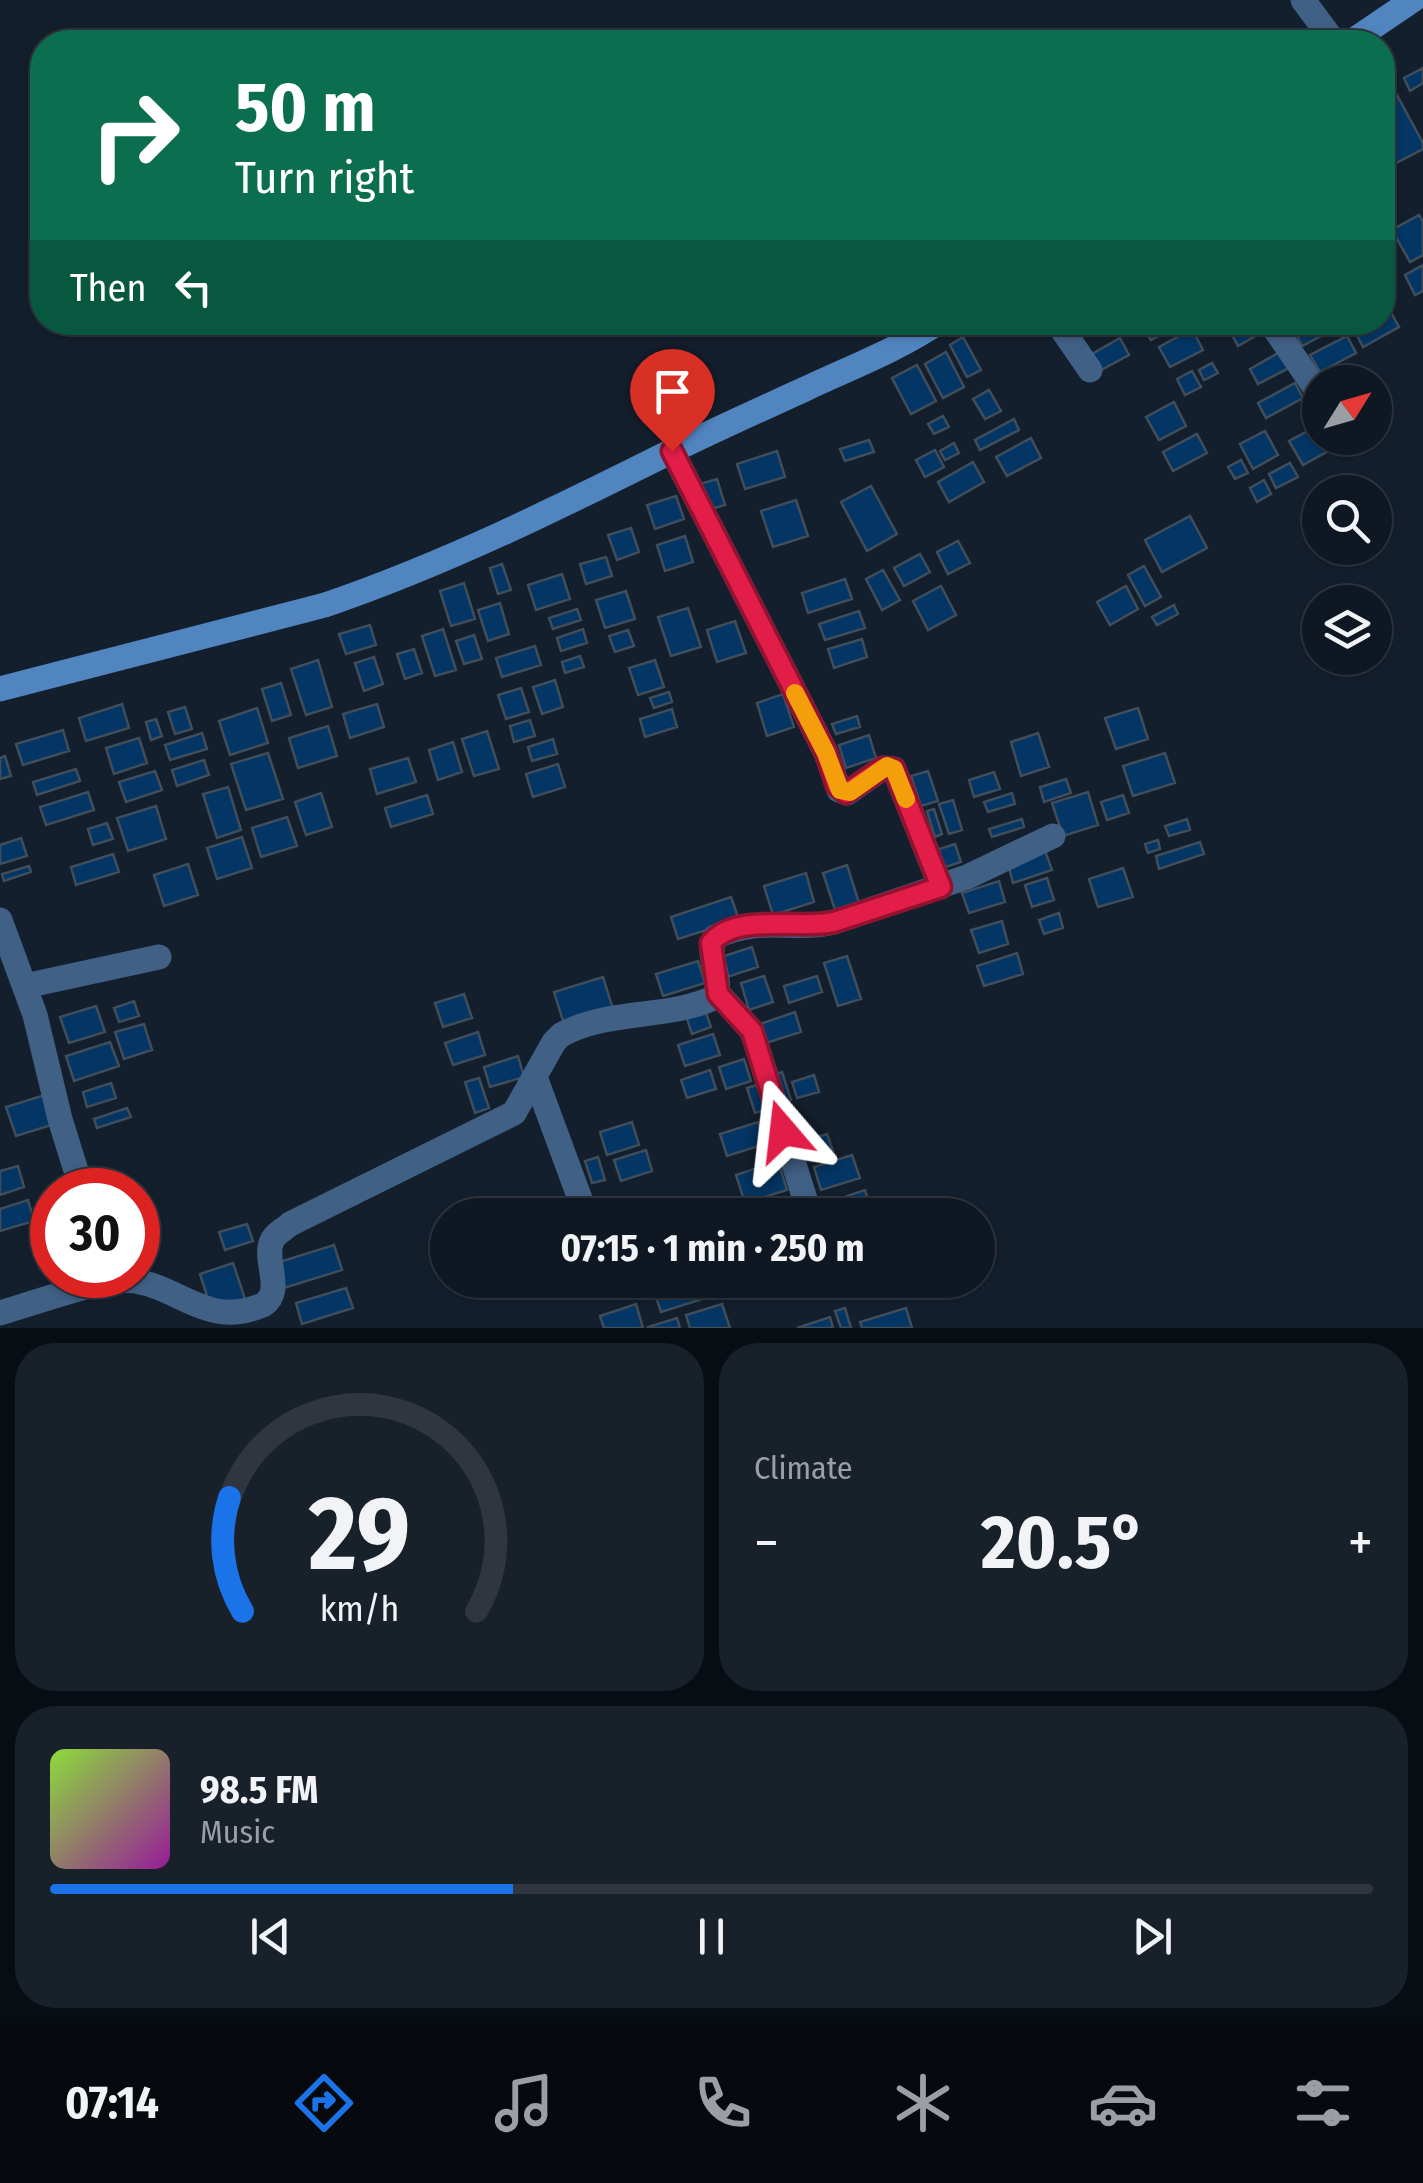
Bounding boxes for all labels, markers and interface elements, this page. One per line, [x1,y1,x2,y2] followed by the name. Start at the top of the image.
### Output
[235,66,376,150] text: 50 m
[70,70,200,200] icon: right
[235,151,414,205] text: Turn right
[166,260,221,315] icon: left
[70,265,146,311] text: Then
[630,349,715,452] pin
[645,364,700,419] icon: arrive
[1302,365,1392,455] north arrow
[1302,365,1392,675] map controls
[1302,475,1392,565] button: search
[1302,585,1392,675] button: layers
[731,1079,835,1183] position arrow
[30,1168,160,1298] speed limit sign: 30
[560,1225,865,1271] text: 07:15 · 1 min · 250 m
[754,1449,853,1487] text: Climate
[308,1472,410,1597] text: 29
[981,1498,1146,1588] text: 20.5°
[754,1510,779,1576] text: −
[1348,1510,1373,1576] text: +
[320,1588,399,1630] text: km/h
[200,1767,318,1813] text: 98.5 FM
[200,1813,275,1851] text: Music
[243,1909,298,1964] icon: previous
[684,1909,739,1964] icon: pause
[1125,1909,1180,1964] icon: next
[289,2068,359,2138] icon: directions
[489,2068,559,2138] icon: music
[688,2068,758,2138] icon: phone
[888,2068,958,2138] icon: climate
[1088,2068,1158,2138] icon: car
[1288,2068,1358,2138] icon: filters
[65,2076,159,2130] text: 07:14

